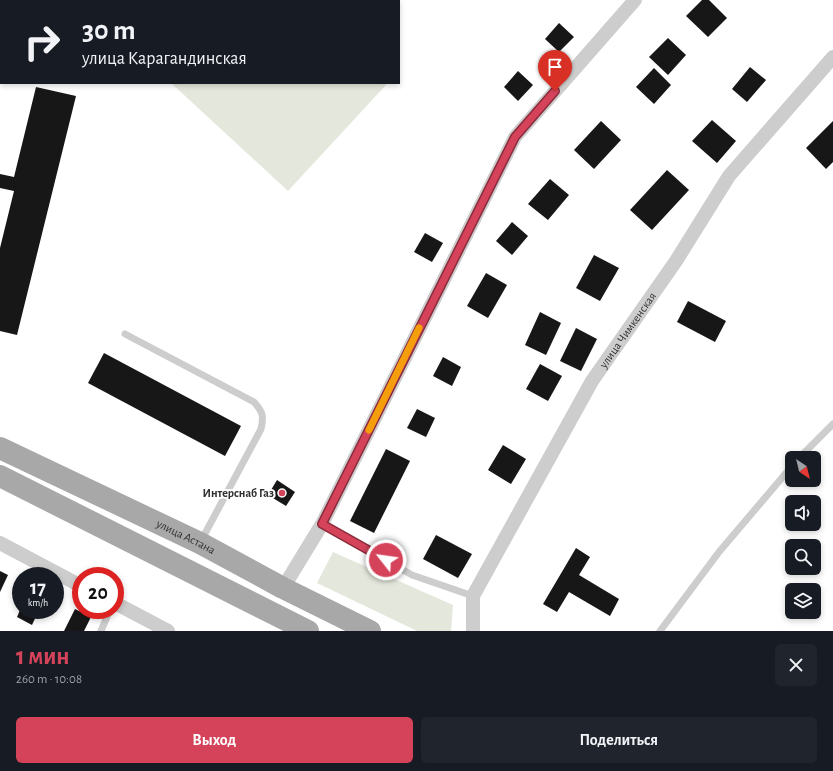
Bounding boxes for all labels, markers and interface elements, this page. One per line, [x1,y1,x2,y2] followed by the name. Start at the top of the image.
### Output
[16,16,68,68] icon: right
[82,17,135,45] text: 30 m
[82,50,247,68] text: улица Карагандинская
[538,50,572,91] pin
[544,56,566,78] icon: arrive
[597,290,658,371] street label: улица Чимкенская
[785,451,821,487] north arrow
[785,451,821,619] map controls
[203,487,274,499] place label: Интерснаб Газ
[277,488,287,498] marker: Интерснаб Газ
[785,495,821,531] button: sound
[153,517,218,556] street label: улица Астана
[365,539,407,581] position arrow
[785,539,821,575] button: search
[72,567,124,619] speed limit sign: 20
[30,578,46,598] text: 17
[785,583,821,619] button: layers
[28,598,48,608] text: km/h
[775,644,817,686] button: close
[16,645,70,669] text: 1 мин
[16,673,82,686] text: 260 m · 10:08
[16,717,413,763] button: Выход
[421,717,817,763] button: Поделиться

